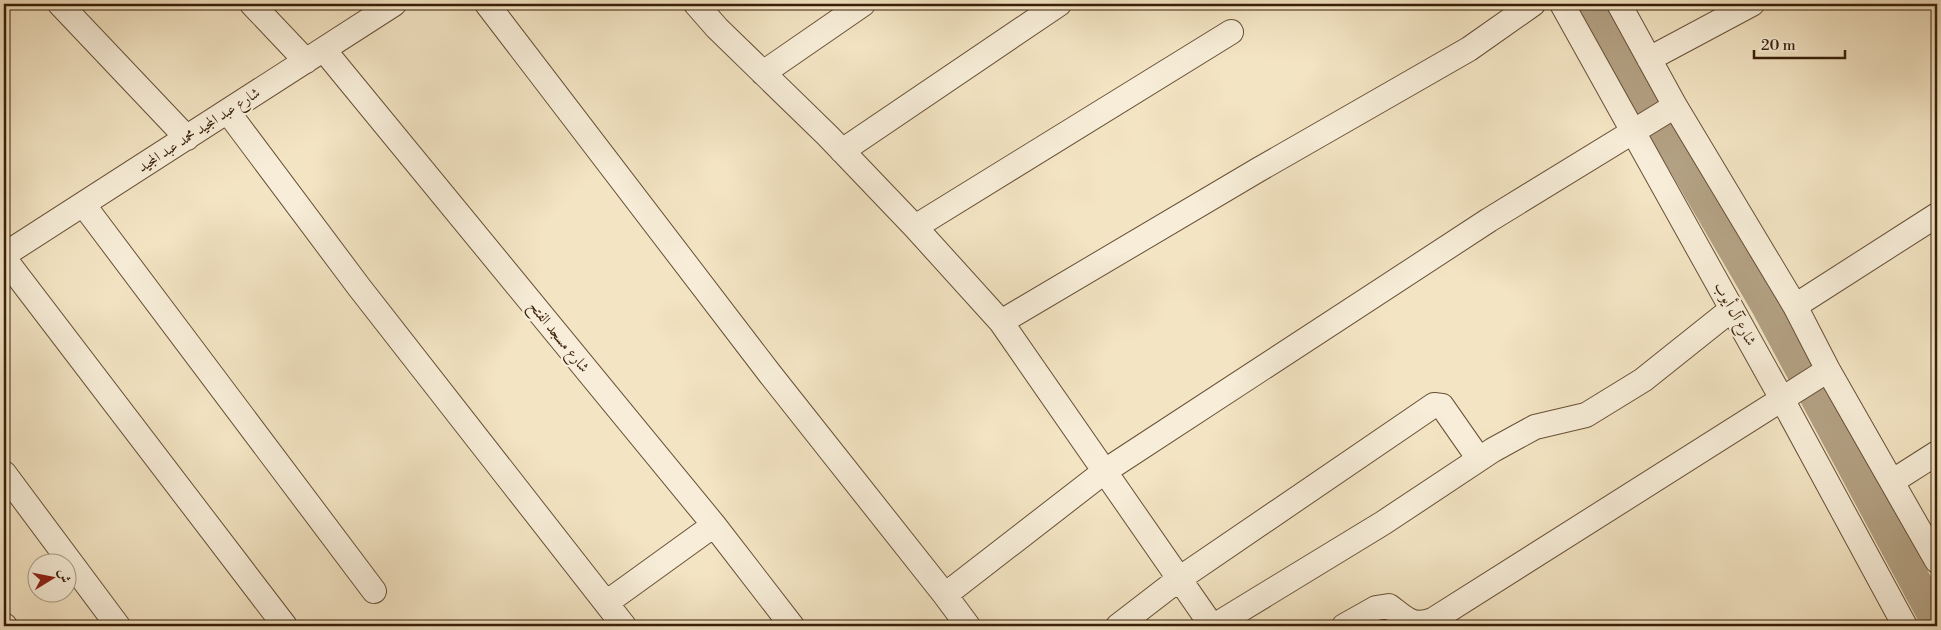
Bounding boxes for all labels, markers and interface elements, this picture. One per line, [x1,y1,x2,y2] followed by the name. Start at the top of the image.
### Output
[1754,28,1845,60] scale bar
[1761,36,1796,55] text: 20 m
[134,83,265,179] street label: شارع عبد المجيد محمد عبد المجيد
[1707,278,1762,351] street label: شارع آل أيوب
[521,297,594,379] street label: شارع مسجد الفتح
[28,552,78,602] north arrow
[54,568,74,584] text: ش

